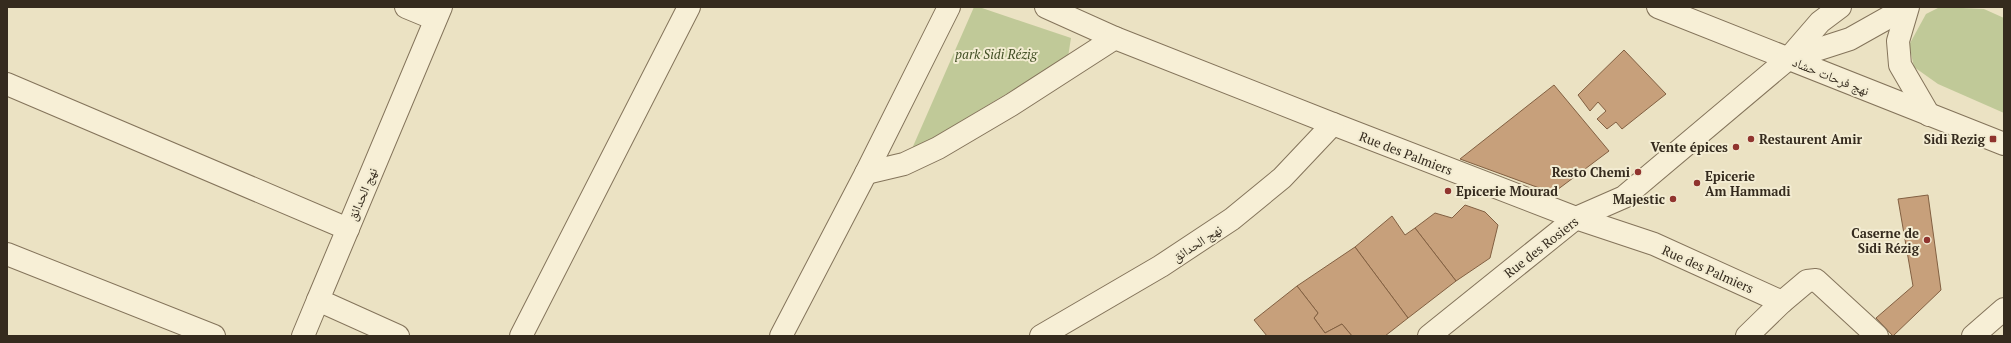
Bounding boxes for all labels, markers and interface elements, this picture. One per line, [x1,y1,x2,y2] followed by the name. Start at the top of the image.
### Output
[955,45,1038,63] park label: park Sidi Rézig
[1790,52,1872,101] street label: نهج فرحات حشاد
[1357,127,1455,179] street label: Rue des Palmiers
[1759,130,1862,148] place label: Restaurent Amir
[1924,130,1986,148] place label: Sidi Rezig
[1746,134,1756,144] marker: Restaurent Amir
[1988,134,1998,144] marker: Sidi Rezig
[1651,138,1728,156] place label: Vente épices
[1731,142,1741,152] marker: Vente épices
[1552,163,1630,181] place label: Resto Chemi
[343,165,382,224] street label: نهج الحدائق
[1633,167,1643,177] marker: Resto Chemi
[1705,167,1791,200] place label: Epicerie Am Hammadi
[1692,178,1702,188] marker: Epicerie Am Hammadi
[1456,182,1558,200] place label: Epicerie Mourad
[1443,186,1453,196] marker: Epicerie Mourad
[1613,190,1665,208] place label: Majestic
[1668,194,1678,204] marker: Majestic
[1500,212,1582,282] street label: Rue des Rosiers
[1169,220,1226,267] street label: نهج الحدائق
[1851,224,1920,257] place label: Caserne de Sidi Rézig
[1922,235,1932,245] marker: Caserne de Sidi Rézig
[1659,241,1757,297] street label: Rue des Palmiers

